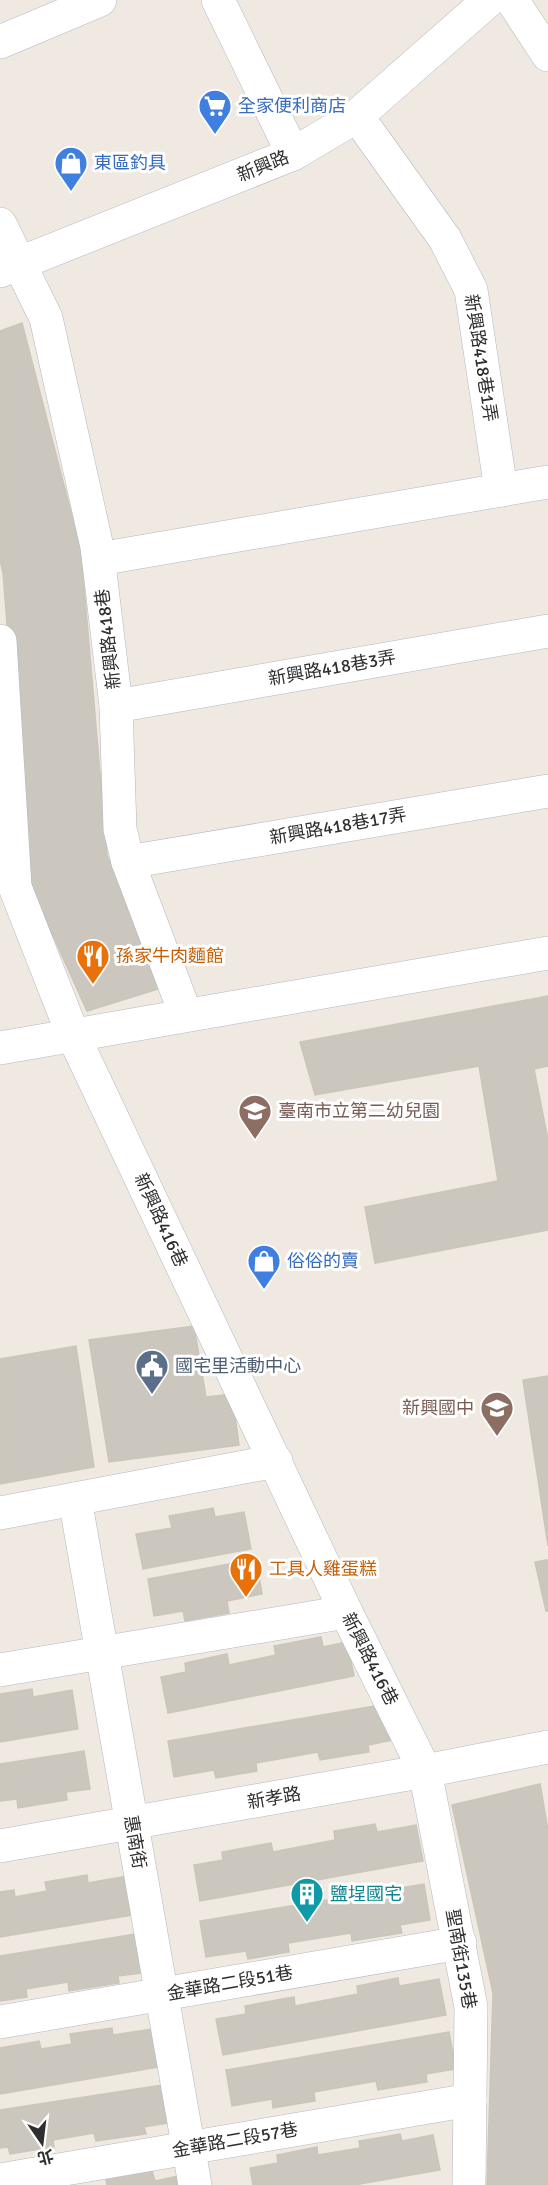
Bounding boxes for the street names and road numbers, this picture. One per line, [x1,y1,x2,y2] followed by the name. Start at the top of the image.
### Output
[234,146,292,186] street label: 新興路
[460,293,502,423] street label: 新興路418巷1弄
[91,587,125,691] street label: 新興路418巷
[267,646,397,690] street label: 新興路418巷3弄
[268,803,408,849] street label: 新興路418巷17弄
[130,1170,192,1270] street label: 新興路416巷
[337,1609,403,1709] street label: 新興路416巷
[246,1782,302,1814] street label: 新孝路
[119,1814,151,1870] street label: 惠南街
[441,1907,481,2011] street label: 聖南街135巷
[165,1961,295,2005] street label: 金華路二段51巷
[170,2118,300,2162] street label: 金華路二段57巷

